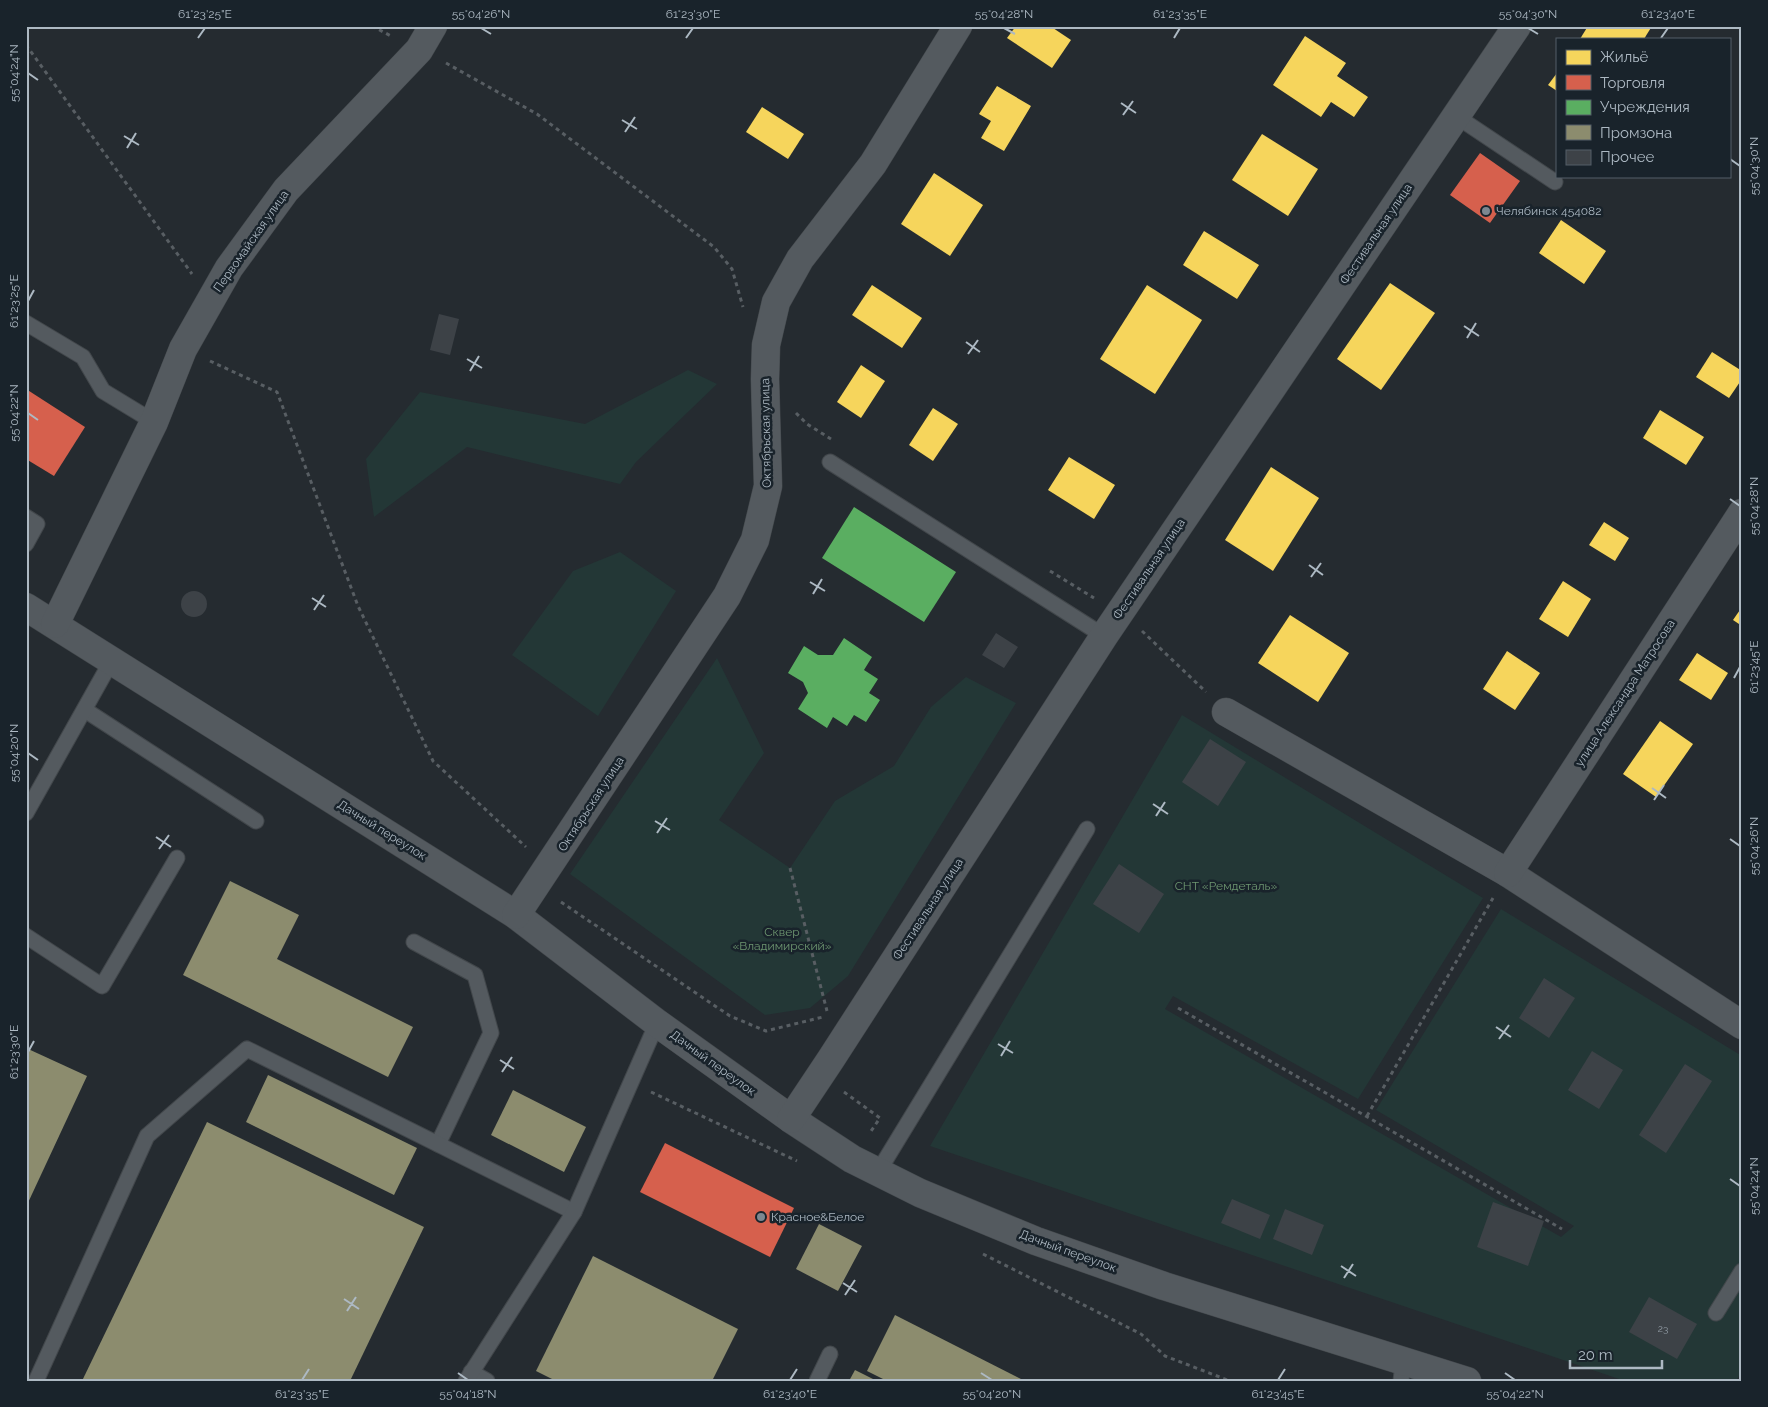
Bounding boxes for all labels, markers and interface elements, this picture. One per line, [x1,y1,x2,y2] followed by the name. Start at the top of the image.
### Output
[178,7,232,21] text: 61°23'25"E
[452,7,510,21] text: 55°04'26"N
[666,7,720,21] text: 61°23'30"E
[975,7,1033,21] text: 55°04'28"N
[1153,7,1207,21] text: 61°23'35"E
[1499,7,1557,21] text: 55°04'30"N
[1641,7,1695,21] text: 61°23'40"E
[1556,38,1730,178] legend
[7,44,21,102] text: 55°04'24"N
[1600,48,1649,66] text: Жильё
[1600,74,1665,92] text: Торговля
[1600,98,1690,116] text: Учреждения
[1600,124,1672,142] text: Промзона
[1747,137,1761,195] text: 55°04'30"N
[1600,148,1654,166] text: Прочее
[1337,181,1415,287] street label: Фестивальная улица
[211,187,291,295] street label: Первомайская улица
[1496,204,1601,218] place label: Челябинск 454082
[1480,205,1492,217] marker: Челябинск 454082
[7,274,21,328] text: 61°23'25"E
[758,378,774,488] street label: Октябрьская улица
[7,384,21,442] text: 55°04'22"N
[1747,477,1761,535] text: 55°04'28"N
[1110,516,1188,622] street label: Фестивальная улица
[1572,617,1678,769] street label: улица Александра Матросова
[1747,640,1761,694] text: 61°23'45"E
[7,724,21,782] text: 55°04'20"N
[555,754,627,854] street label: Октябрьская улица
[335,797,429,863] street label: Дачный переулок
[1747,817,1761,875] text: 55°04'26"N
[890,856,966,962] street label: Фестивальная улица
[1175,879,1277,893] park label: СНТ «Ремдеталь»
[732,925,832,953] park label: Сквер «Владимирский»
[7,1025,21,1079] text: 61°23'30"E
[668,1027,758,1099] street label: Дачный переулок
[1747,1157,1761,1215] text: 55°04'24"N
[771,1210,864,1224] place label: Красное&Белое
[755,1211,767,1223] marker: Красное&Белое
[1018,1227,1118,1275] street label: Дачный переулок
[1658,1323,1668,1334] house number: 23
[1570,1337,1663,1369] scale bar
[1578,1346,1613,1364] text: 20 m
[275,1387,329,1401] text: 61°23'35"E
[439,1387,497,1401] text: 55°04'18"N
[763,1387,817,1401] text: 61°23'40"E
[963,1387,1021,1401] text: 55°04'20"N
[1251,1387,1305,1401] text: 61°23'45"E
[1486,1387,1544,1401] text: 55°04'22"N

